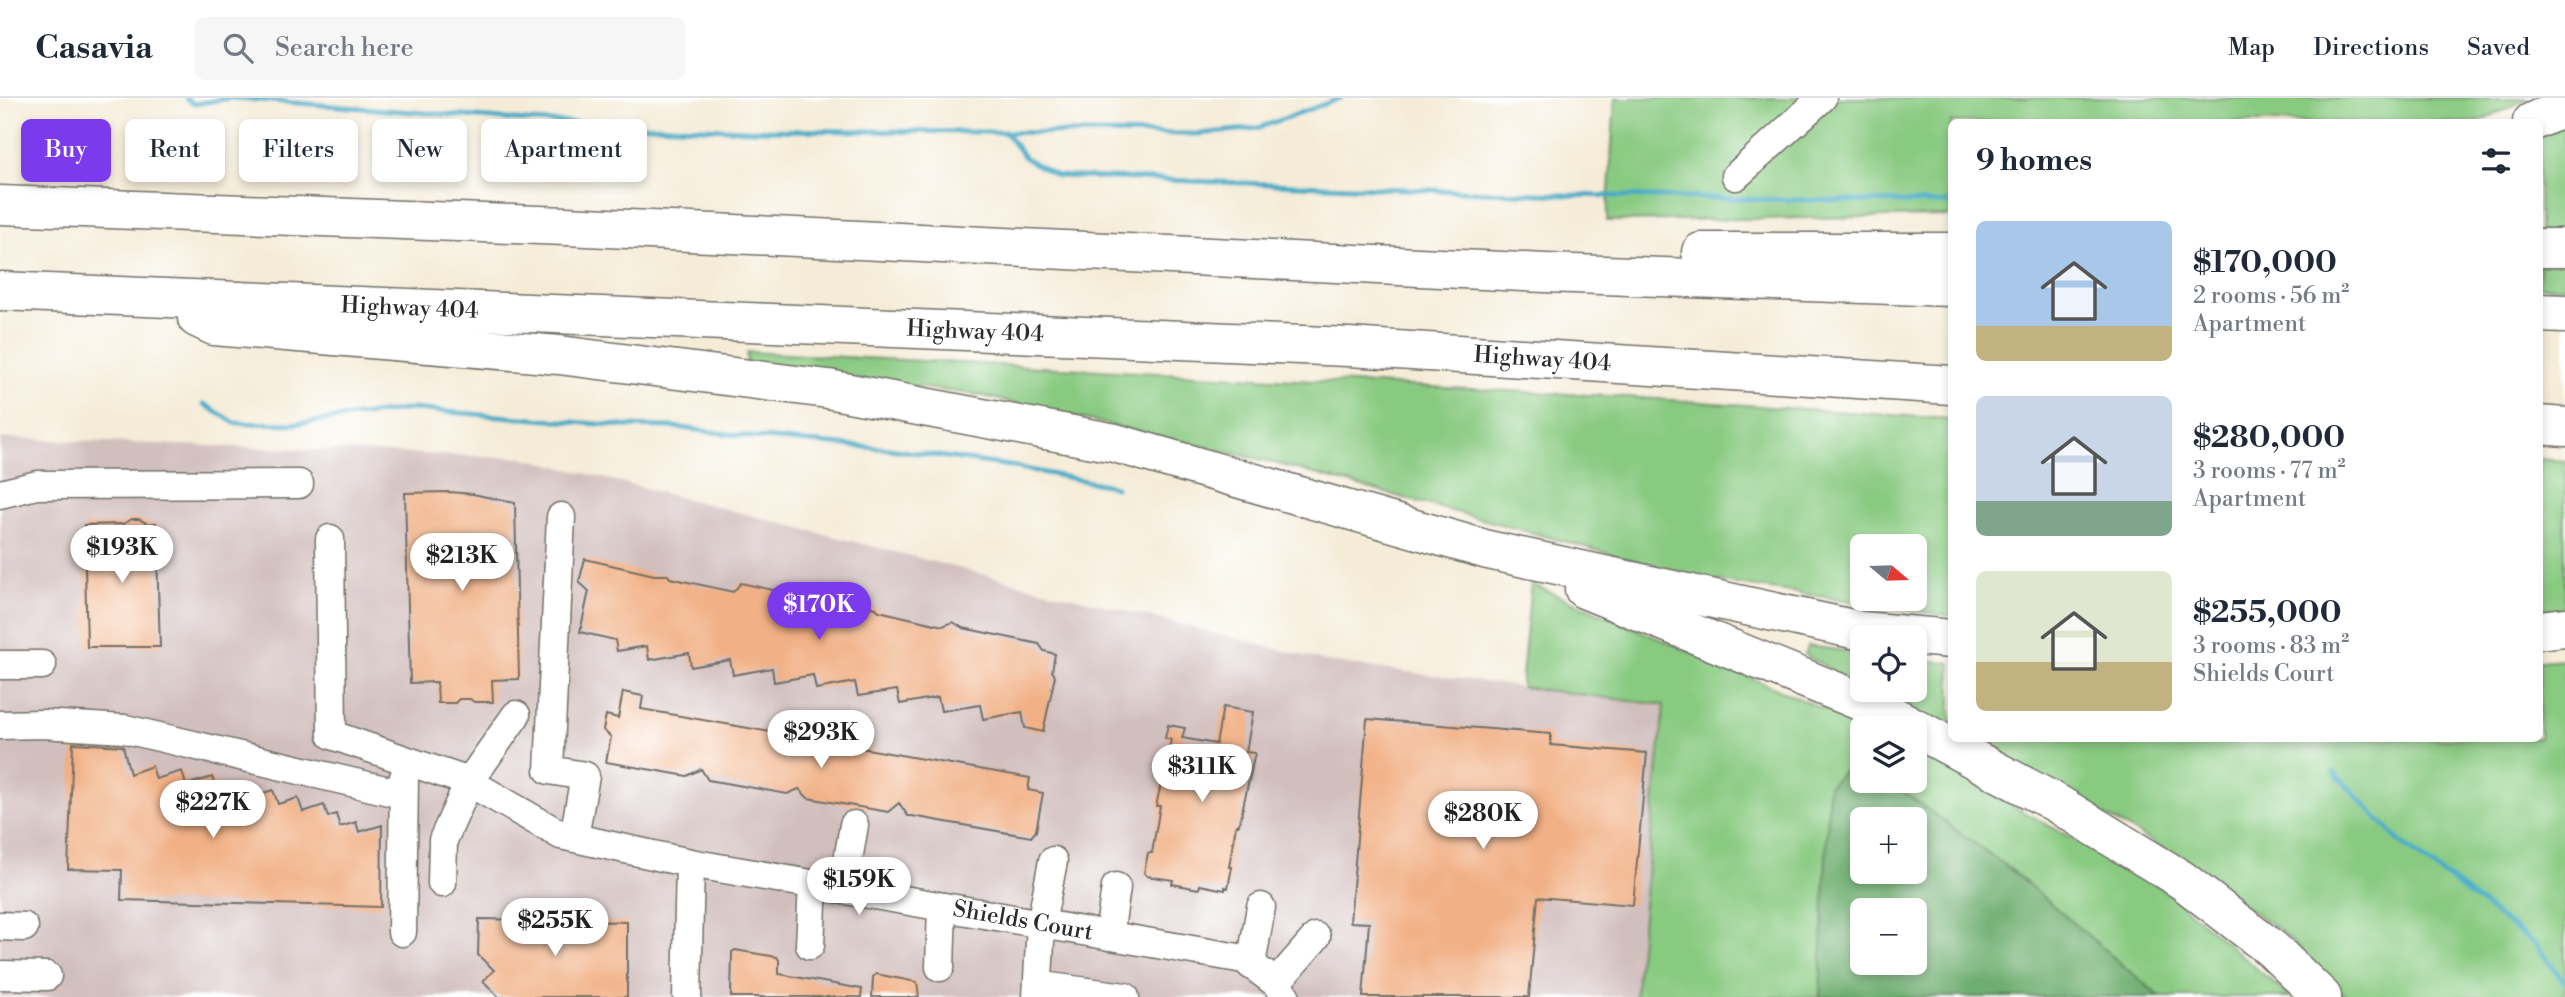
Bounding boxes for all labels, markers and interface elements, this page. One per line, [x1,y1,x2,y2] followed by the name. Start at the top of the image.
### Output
[195,17,685,80] search box
[35,28,153,69] text: Casavia
[219,29,257,67] icon: search
[275,32,414,64] text: Search here
[2228,33,2275,63] text: Map
[2313,33,2429,63] text: Directions
[2467,33,2530,63] text: Saved
[21,119,111,182] chip: Buy
[125,119,225,182] chip: Rent
[239,119,358,182] chip: Filters
[372,119,467,182] chip: New
[481,119,647,182] chip: Apartment
[1976,142,2092,180] text: 9 homes
[2477,142,2515,180] icon: filters
[2193,244,2337,282] text: $170,000
[2032,249,2116,333] icon: home
[2193,282,2349,310] text: 2 rooms · 56 m²
[340,291,479,325] street label: Highway 404
[2193,310,2306,338] text: Apartment
[906,315,1044,348] street label: Highway 404
[1473,341,1612,378] street label: Highway 404
[2193,419,2345,457] text: $280,000
[2032,424,2116,508] icon: home
[2193,457,2346,485] text: 3 rooms · 77 m²
[2193,485,2306,513] text: Apartment
[73,526,171,585] pin: $193K
[413,533,511,593] pin: $213K
[86,534,158,562] text: $193K
[1850,534,1927,611] north arrow
[1850,534,1927,975] map controls
[426,542,498,570] text: $213K
[770,582,868,642] pin: $170K
[783,591,855,619] text: $170K
[2193,594,2341,632] text: $255,000
[2032,599,2116,683] icon: home
[1850,625,1927,702] button: locate
[2193,632,2349,660] text: 3 rooms · 83 m²
[2193,660,2334,688] text: Shields Court
[772,710,870,770] pin: $293K
[1850,716,1927,793] button: layers
[783,719,859,747] text: $293K
[1153,744,1251,804] pin: $311K
[1168,753,1236,781] text: $311K
[164,780,262,840] pin: $227K
[176,789,250,817] text: $227K
[1434,792,1532,851] pin: $280K
[1444,800,1522,828] text: $280K
[1850,807,1927,884] button: +
[810,858,908,917] pin: $159K
[823,866,895,894] text: $159K
[951,895,1095,947] street label: Shields Court
[506,898,604,958] pin: $255K
[1850,898,1927,975] button: −
[517,907,593,935] text: $255K

